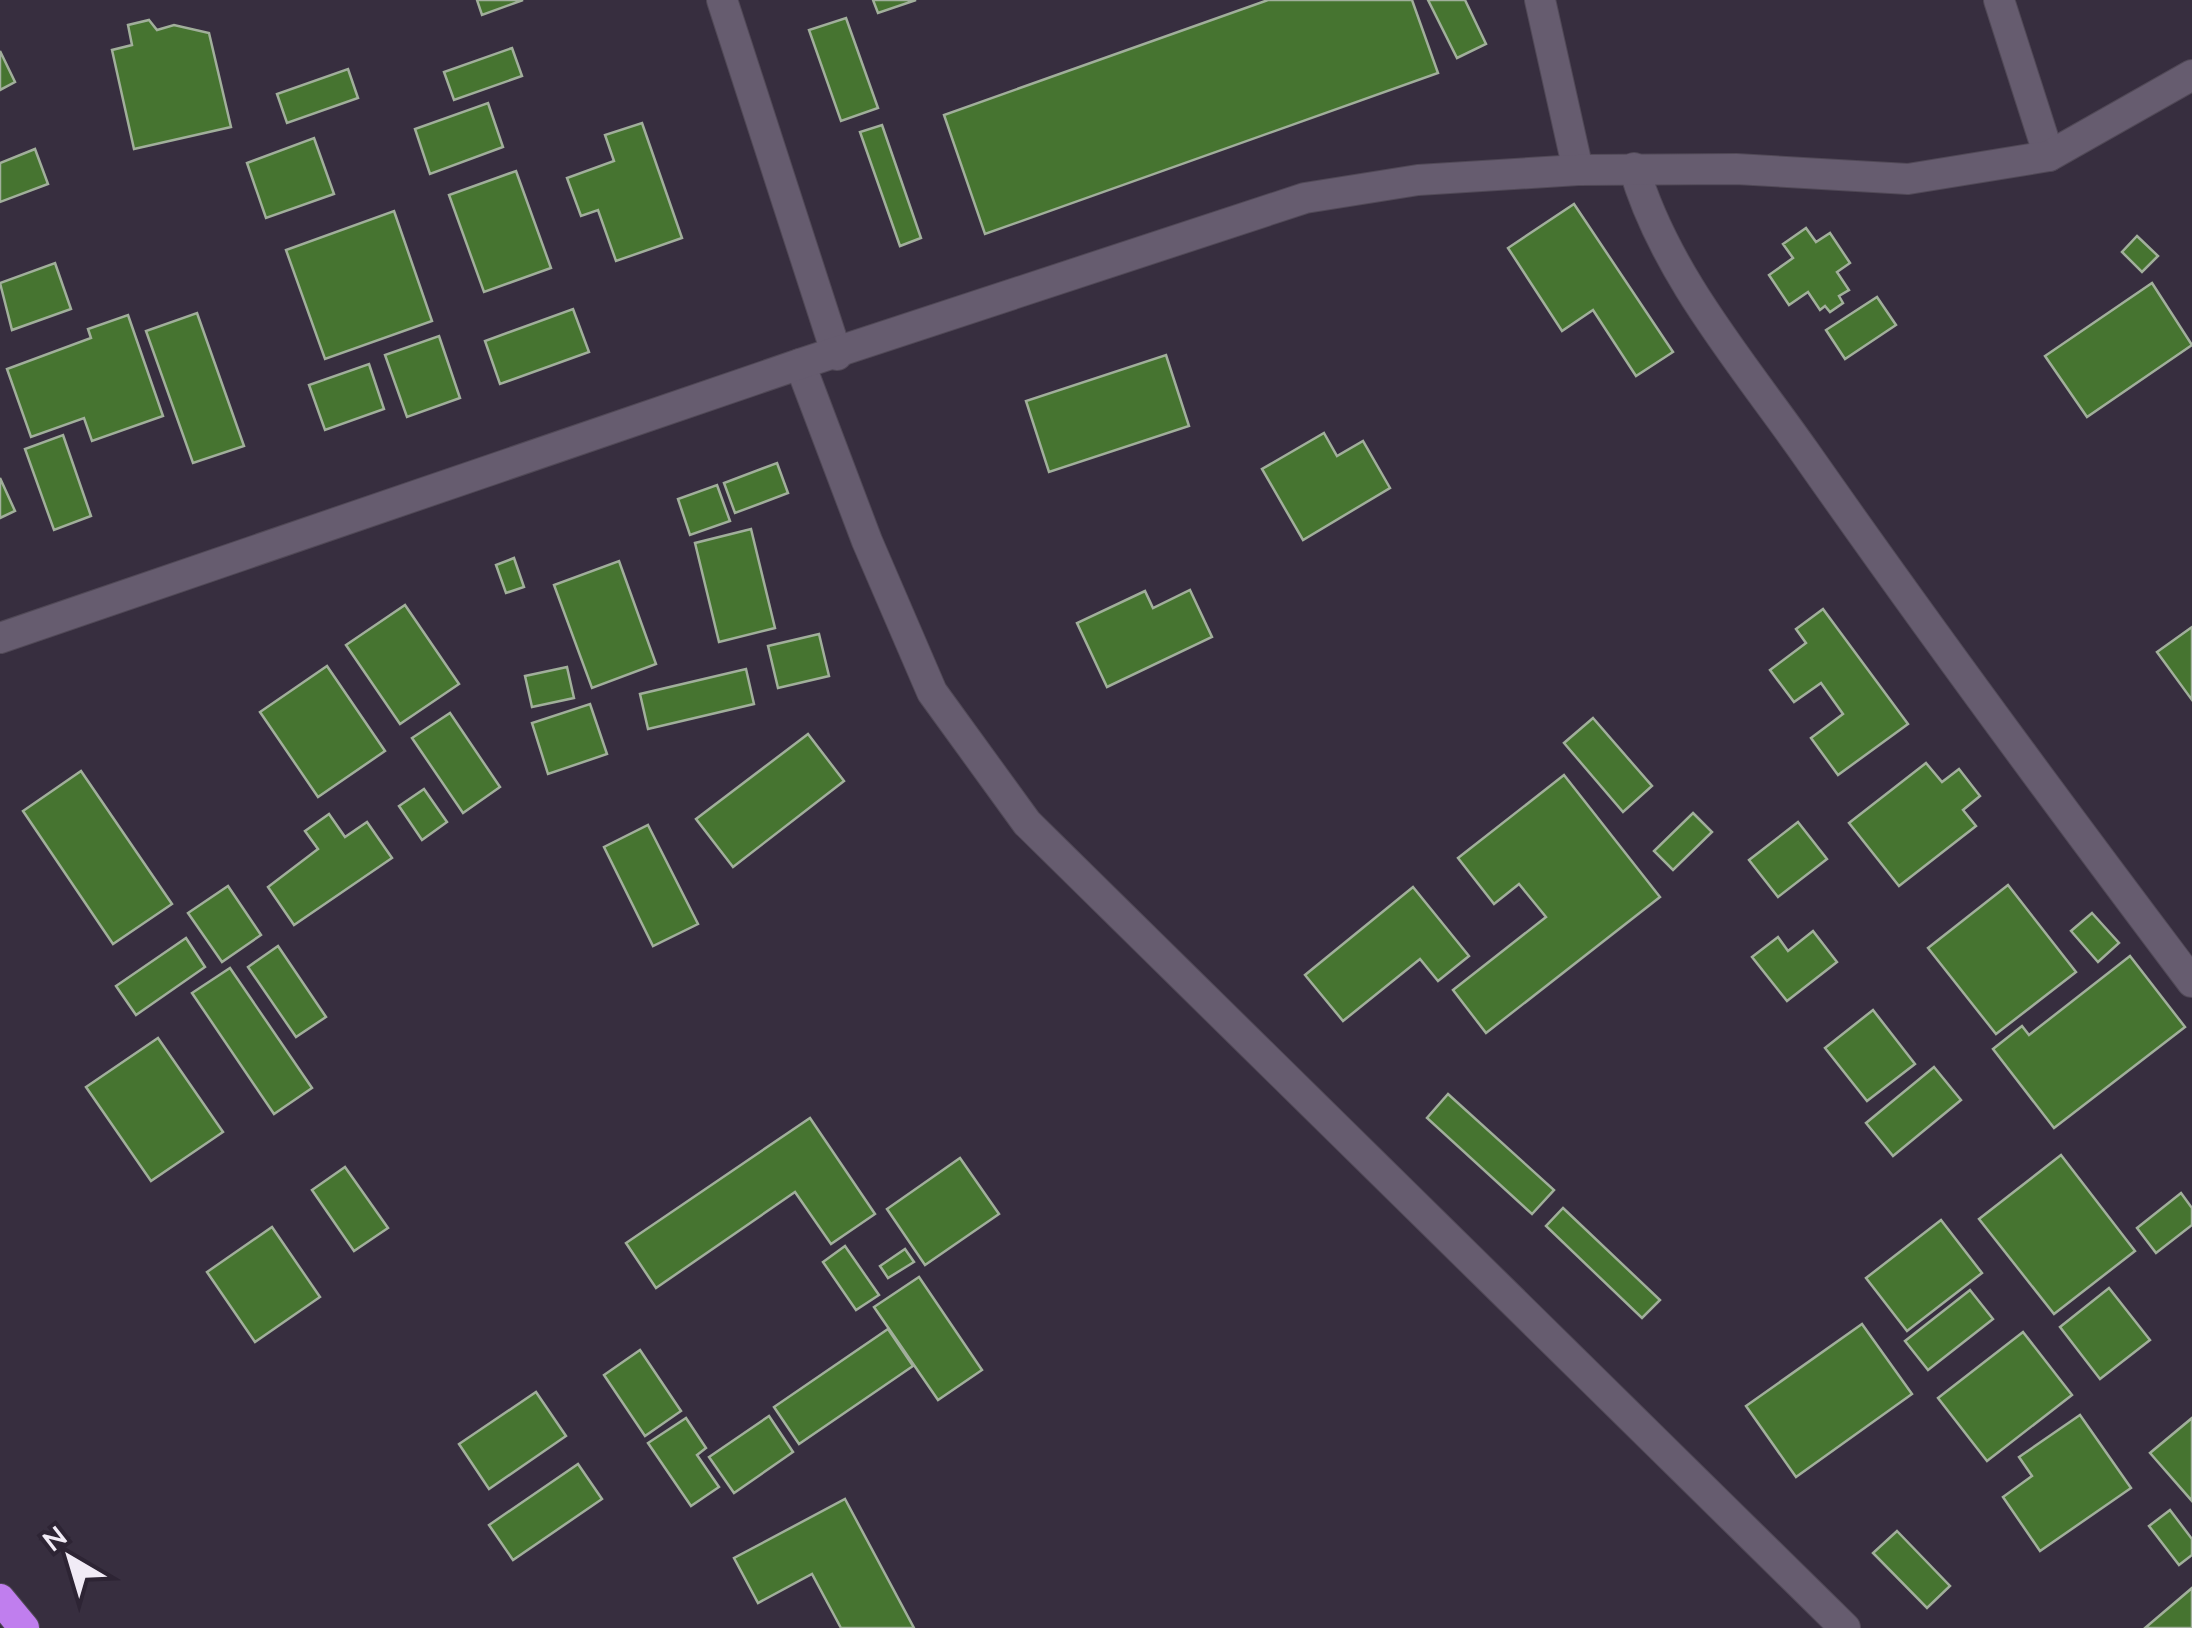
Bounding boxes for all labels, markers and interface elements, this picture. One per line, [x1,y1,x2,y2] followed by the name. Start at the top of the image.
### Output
[20,1508,120,1608] north arrow
[35,1518,75,1561] text: N

